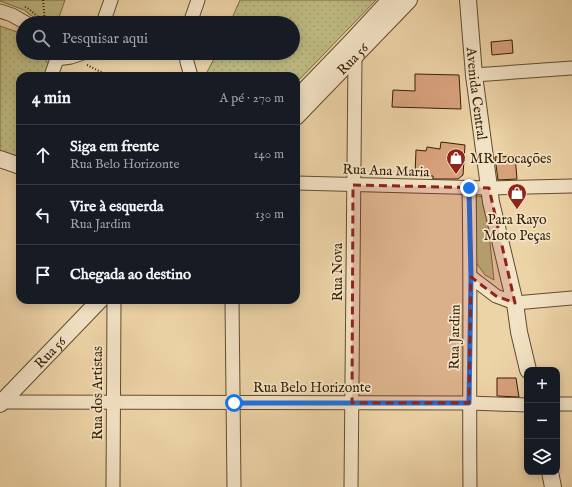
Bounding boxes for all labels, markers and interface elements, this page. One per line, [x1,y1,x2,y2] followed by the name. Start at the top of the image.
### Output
[16,16,300,60] search box
[30,27,52,49] icon: search
[62,29,148,48] text: Pesquisar aqui
[333,39,373,79] street label: Rua 56
[462,46,491,141] street label: Avenida Central
[32,88,71,109] text: 4 min
[220,90,284,107] text: A pé · 270 m
[70,137,159,156] text: Siga em frente
[32,144,54,166] icon: ahead
[254,146,284,163] text: 140 m
[445,147,467,175] shop icon: MR Locações
[470,150,551,168] place label: MR Locações
[70,156,179,173] text: Rua Belo Horizonte
[342,160,431,182] street label: Rua Ana Maria
[460,179,478,197] route end
[506,182,528,210] shop icon: Para Rayo Moto Peças
[70,197,163,216] text: Vire à esquerda
[32,204,54,226] icon: left
[255,206,284,223] text: 130 m
[483,211,551,245] place label: Para Rayo Moto Peças
[70,216,131,233] text: Rua Jardim
[329,242,347,301] street label: Rua Nova
[32,264,54,286] icon: arrive
[70,265,191,284] text: Chegada ao destino
[445,304,465,370] street label: Rua Jardim
[31,332,71,373] street label: Rua 56
[89,346,107,440] street label: Rua dos Artistas
[524,367,560,475] map controls
[524,367,560,403] button: +
[253,379,371,397] street label: Rua Belo Horizonte
[225,394,243,412] route start
[524,403,560,439] button: −
[524,439,560,475] button: layers

